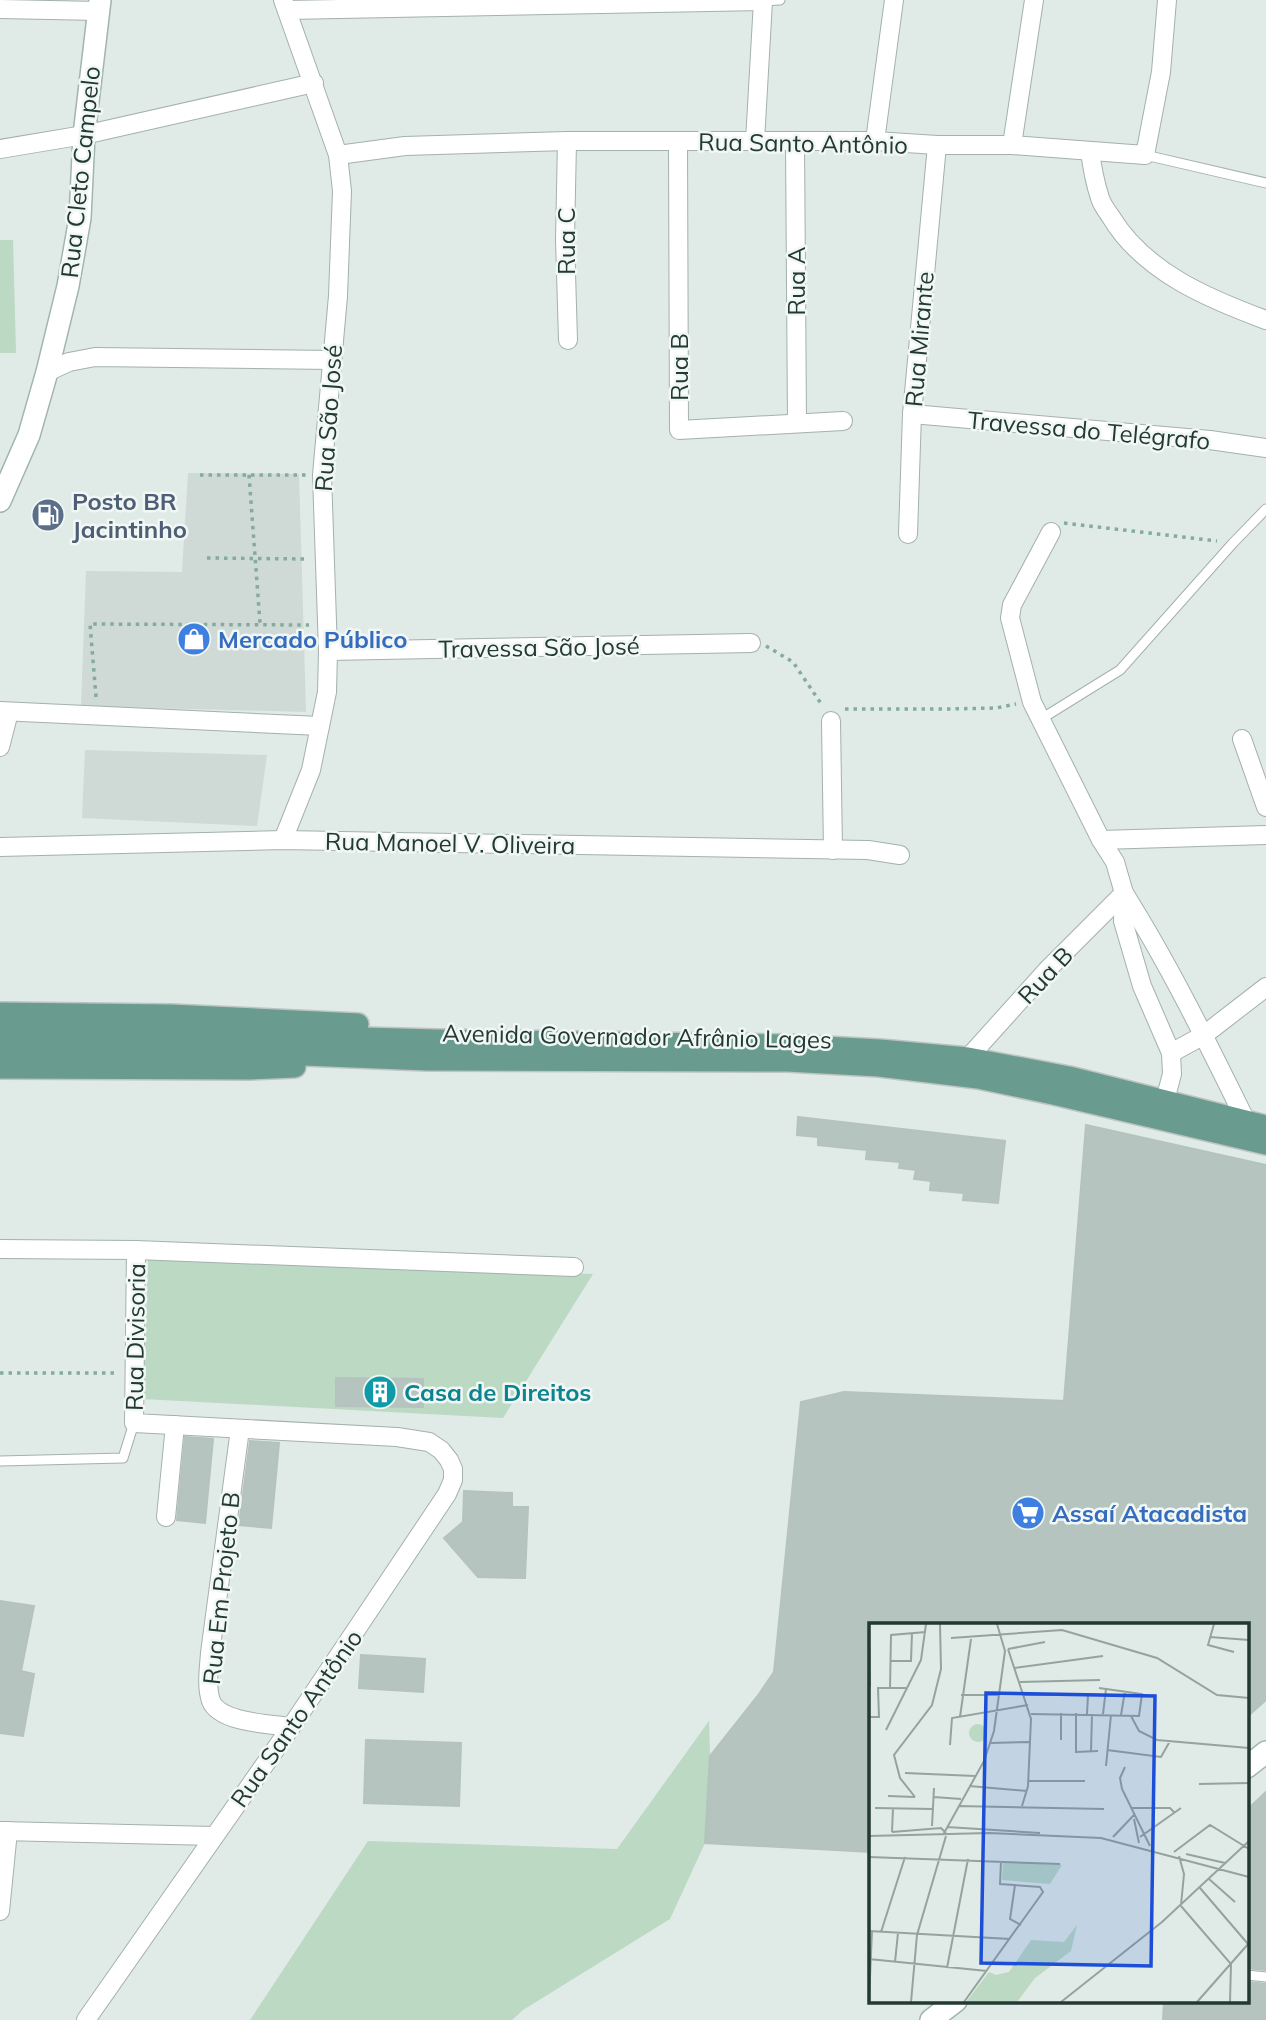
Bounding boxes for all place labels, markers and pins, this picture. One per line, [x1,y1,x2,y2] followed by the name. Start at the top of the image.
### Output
[72,486,187,544] place label: Posto BR Jacintinho
[29,496,67,534] fuel station icon: Posto BR Jacintinho
[175,620,213,658] shop icon: Mercado Público
[218,624,407,654] place label: Mercado Público
[361,1373,399,1411] building icon: Casa de Direitos
[404,1377,591,1407] place label: Casa de Direitos
[1009,1494,1047,1532] supermarket icon: Assaí Atacadista
[1052,1498,1247,1528] place label: Assaí Atacadista

